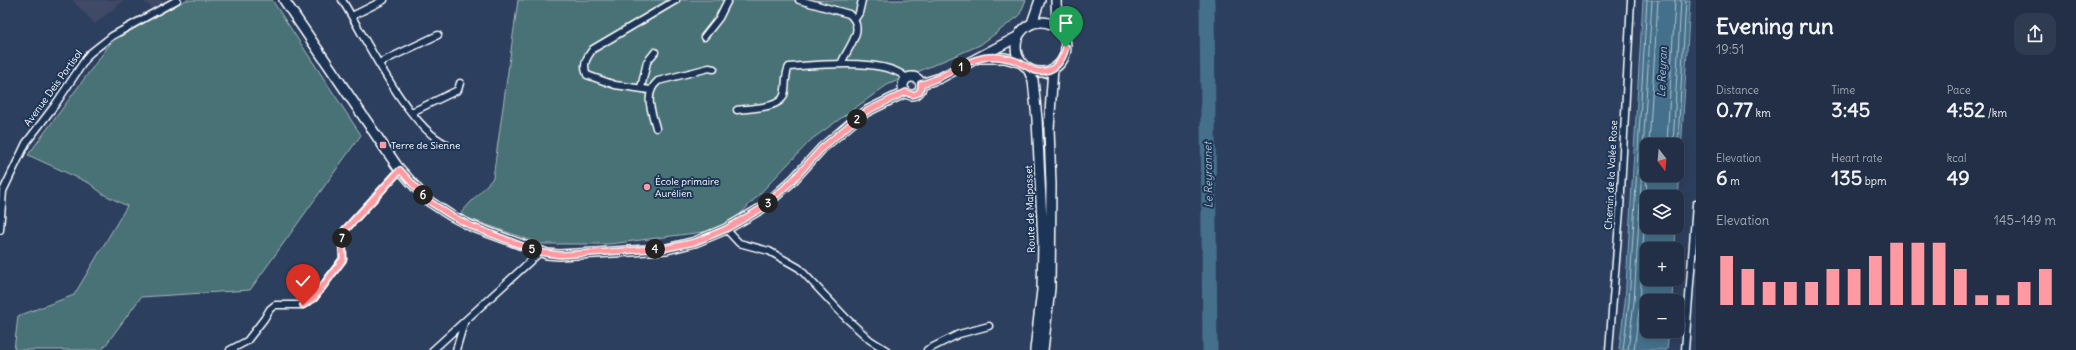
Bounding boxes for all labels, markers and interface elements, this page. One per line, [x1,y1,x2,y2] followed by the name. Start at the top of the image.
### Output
[1049,6,1083,47] pin
[1055,12,1077,34] icon: arrive
[1716,12,1834,40] text: Evening run
[2014,13,2056,55] button: share
[1716,41,1744,58] text: 19:51
[1654,46,1670,97] water label: Le Reyran
[21,47,85,129] street label: Avenue Deis Portisol
[951,57,971,77] pin: 1
[959,60,963,74] text: 1
[1716,83,1759,97] text: Distance
[1831,83,1855,97] text: Time
[1947,83,1971,97] text: Pace
[1716,97,1753,122] text: 0.77
[1831,97,1870,122] text: 3:45
[1947,97,1985,122] text: 4:52
[1753,106,1771,120] text: km
[1985,106,2007,120] text: /km
[847,109,867,129] pin: 2
[854,112,860,126] text: 2
[1602,120,1620,230] street label: Chemin de la Valée Rose
[1640,138,1684,182] north arrow
[1640,138,1684,338] map controls
[391,139,460,152] place label: Terre de Sienne
[378,140,388,150] marker: Terre de Sienne
[1200,141,1216,208] water label: Le Reyrannet
[1716,151,1761,165] text: Elevation
[1831,151,1882,165] text: Heart rate
[1947,151,1966,165] text: kcal
[1022,164,1038,253] street label: Route de Malpasset
[1716,165,1728,190] text: 6
[1831,165,1862,190] text: 135
[1947,165,1970,190] text: 49
[1728,174,1740,188] text: m
[1862,174,1887,188] text: bpm
[655,175,719,200] place label: École primaire Aurélien
[642,182,652,192] marker: École primaire Aurélien
[413,185,433,205] pin: 6
[420,188,426,202] text: 6
[1640,190,1684,234] button: layers
[758,193,778,213] pin: 3
[765,196,771,210] text: 3
[1716,212,1769,229] text: Elevation
[1994,212,2056,229] text: 145–149 m
[332,228,352,248] pin: 7
[339,231,345,245] text: 7
[522,239,542,259] pin: 5
[645,239,665,259] pin: 4
[529,242,535,256] text: 5
[652,242,658,256] text: 4
[1640,242,1684,286] button: +
[286,264,320,305] pin
[292,270,314,292] icon: check
[1640,294,1684,338] button: −

